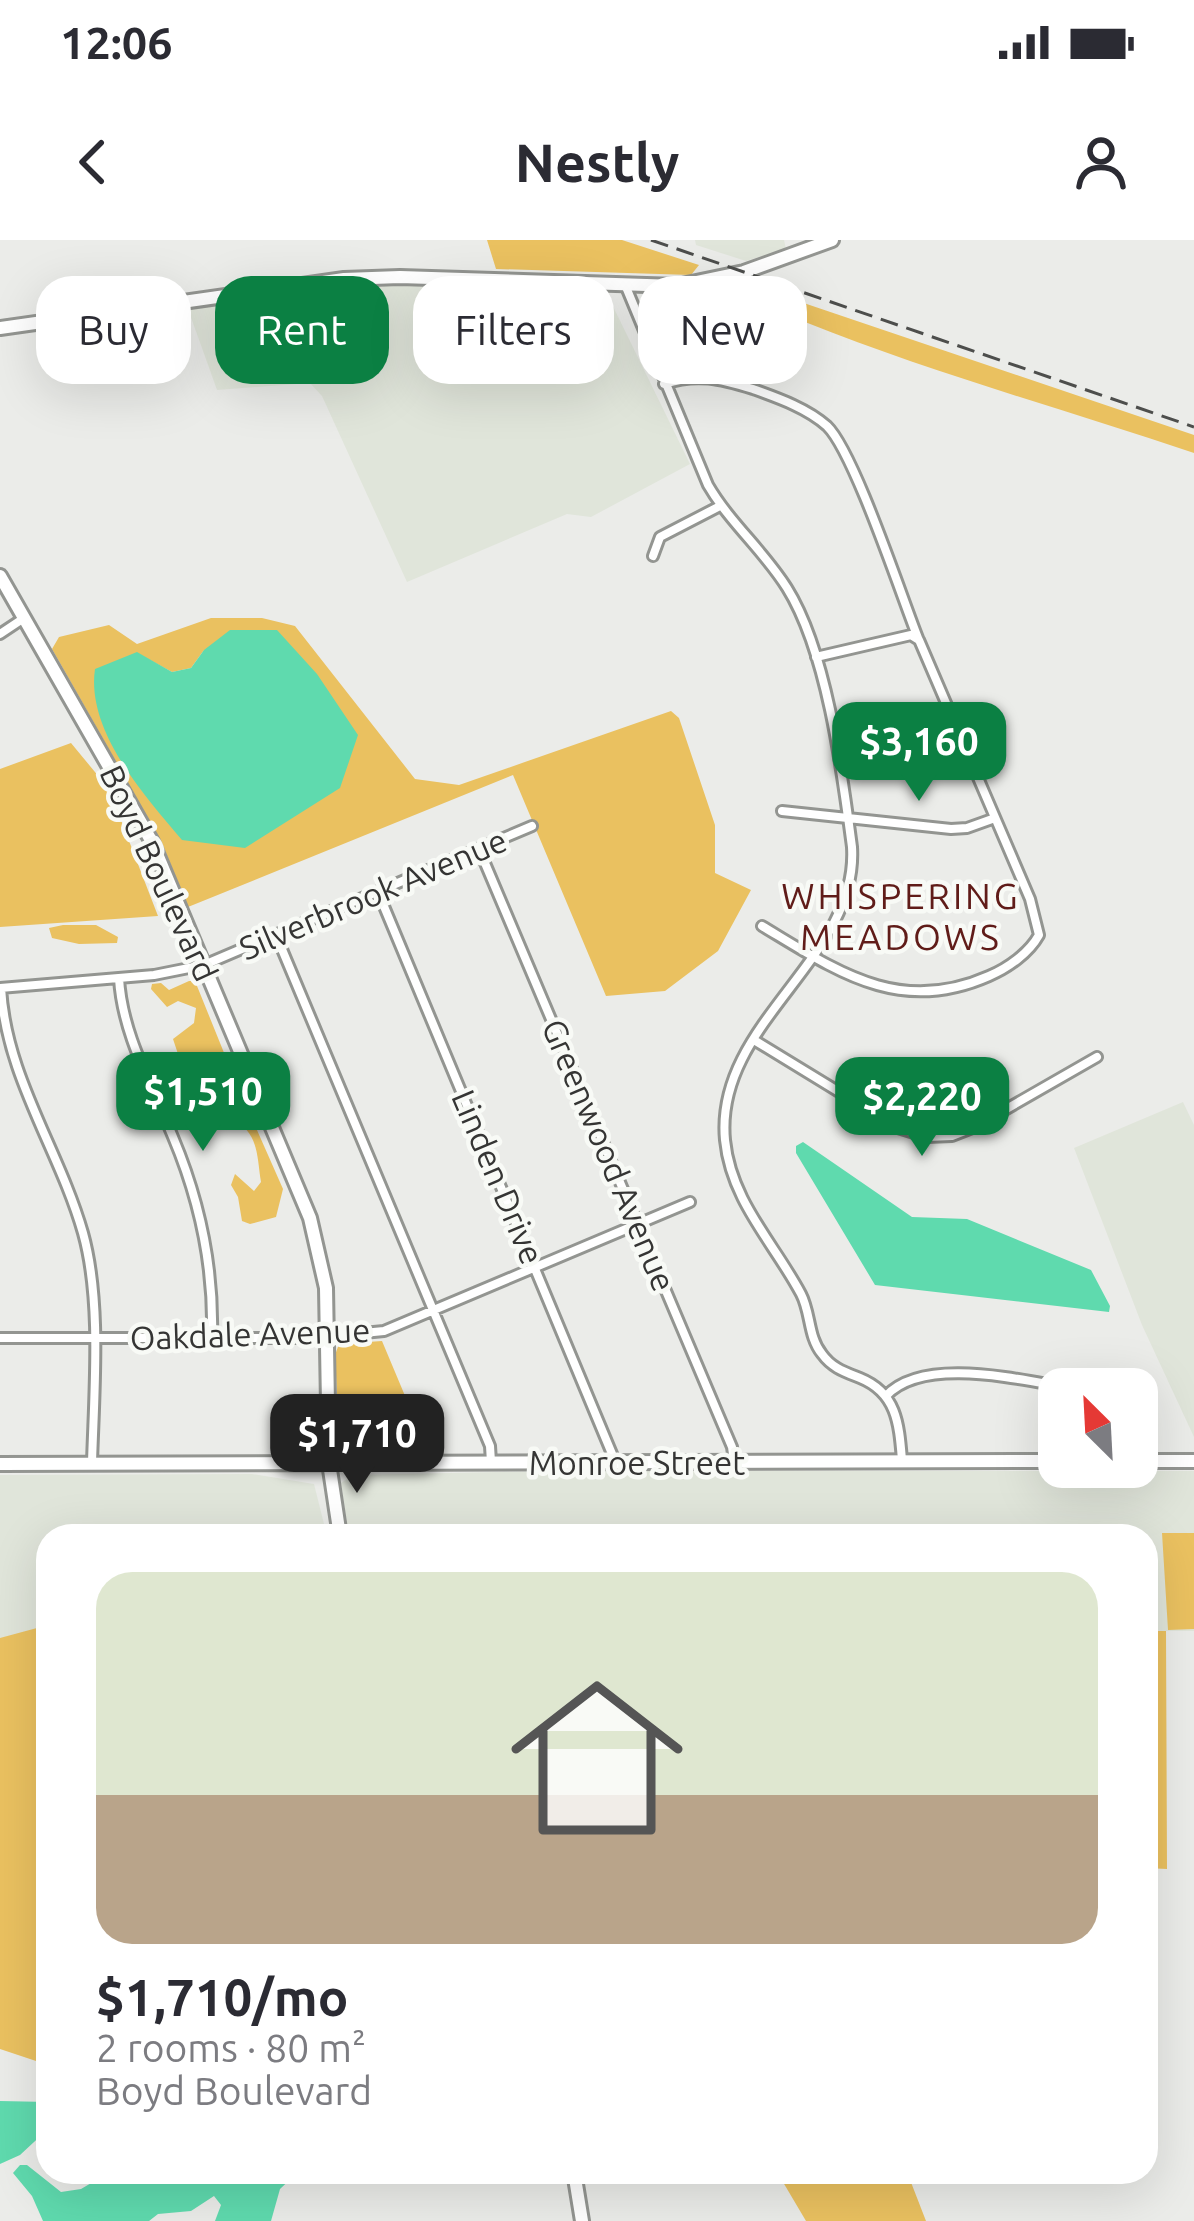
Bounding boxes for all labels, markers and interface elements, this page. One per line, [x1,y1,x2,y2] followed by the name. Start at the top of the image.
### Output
[60,17,173,68] text: 12:06
[60,129,126,195] icon: back
[1068,129,1134,195] icon: person
[515,132,679,192] text: Nestly
[36,276,191,384] chip: Buy
[215,276,389,384] chip: Rent
[413,276,614,384] chip: Filters
[638,276,807,384] chip: New
[821,702,1017,804] pin: $3,160
[859,719,979,762] text: $3,160
[93,759,226,987] street label: Boyd Boulevard
[234,821,512,967] street label: Silverbrook Avenue
[781,875,1021,957] district label: WHISPERING MEADOWS
[535,1013,684,1296] street label: Greenwood Avenue
[105,1052,301,1154] pin: $1,510
[824,1057,1020,1159] pin: $2,220
[143,1069,263,1112] text: $1,510
[862,1074,982,1117] text: $2,220
[445,1084,552,1269] street label: Linden Drive
[129,1311,371,1356] street label: Oakdale Avenue
[1038,1368,1158,1488] north arrow
[1038,1368,1158,1488] map controls
[259,1394,455,1496] pin: $1,710
[297,1411,417,1454] text: $1,710
[529,1444,745,1481] street label: Monroe Street
[489,1650,705,1866] icon: home
[96,1968,348,2026] text: $1,710/mo
[96,2026,366,2069] text: 2 rooms · 80 m²
[96,2069,372,2112] text: Boyd Boulevard

